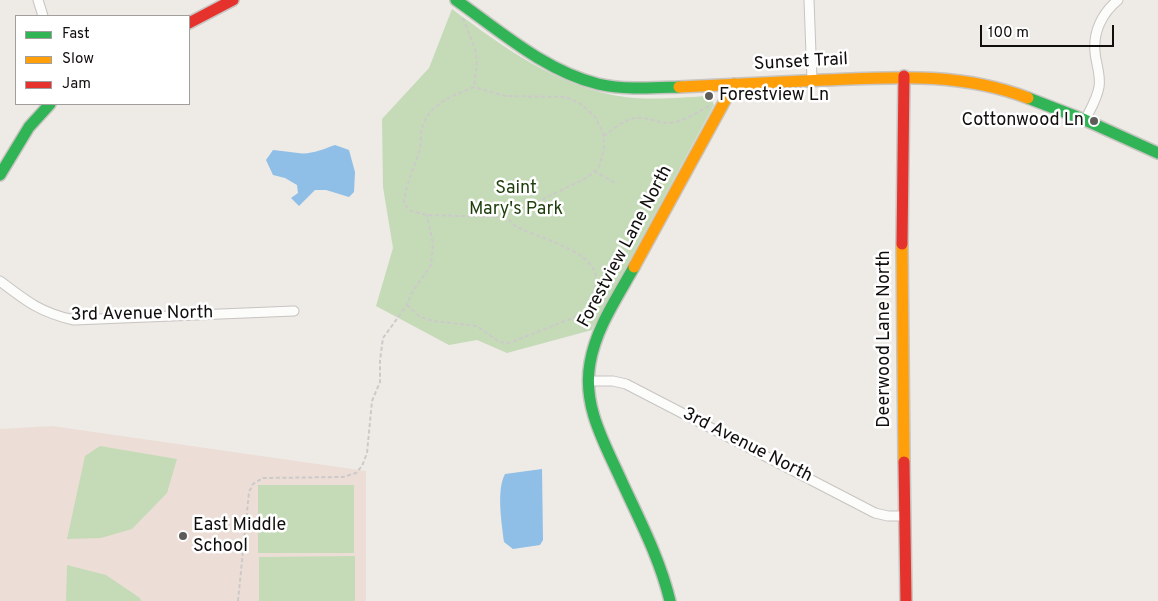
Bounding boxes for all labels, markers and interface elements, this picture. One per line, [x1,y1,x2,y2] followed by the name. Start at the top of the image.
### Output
[15,15,190,105] legend
[983,15,1117,47] scale bar
[988,24,1029,43] text: 100 m
[62,25,90,44] text: Fast
[62,50,94,69] text: Slow
[753,50,849,76] street label: Sunset Trail
[62,75,91,94] text: Jam
[719,85,829,107] place label: Forestview Ln
[703,90,715,102] marker: Forestview Ln
[961,110,1084,132] place label: Cottonwood Ln
[1088,115,1100,127] marker: Cottonwood Ln
[574,162,678,332] street label: Forestview Lane North
[469,178,563,220] park label: Saint Mary's Park
[874,250,896,428] street label: Deerwood Lane North
[70,303,214,327] street label: 3rd Avenue North
[679,404,815,488] street label: 3rd Avenue North
[193,515,286,558] place label: East Middle School
[177,530,189,542] marker: East Middle School

